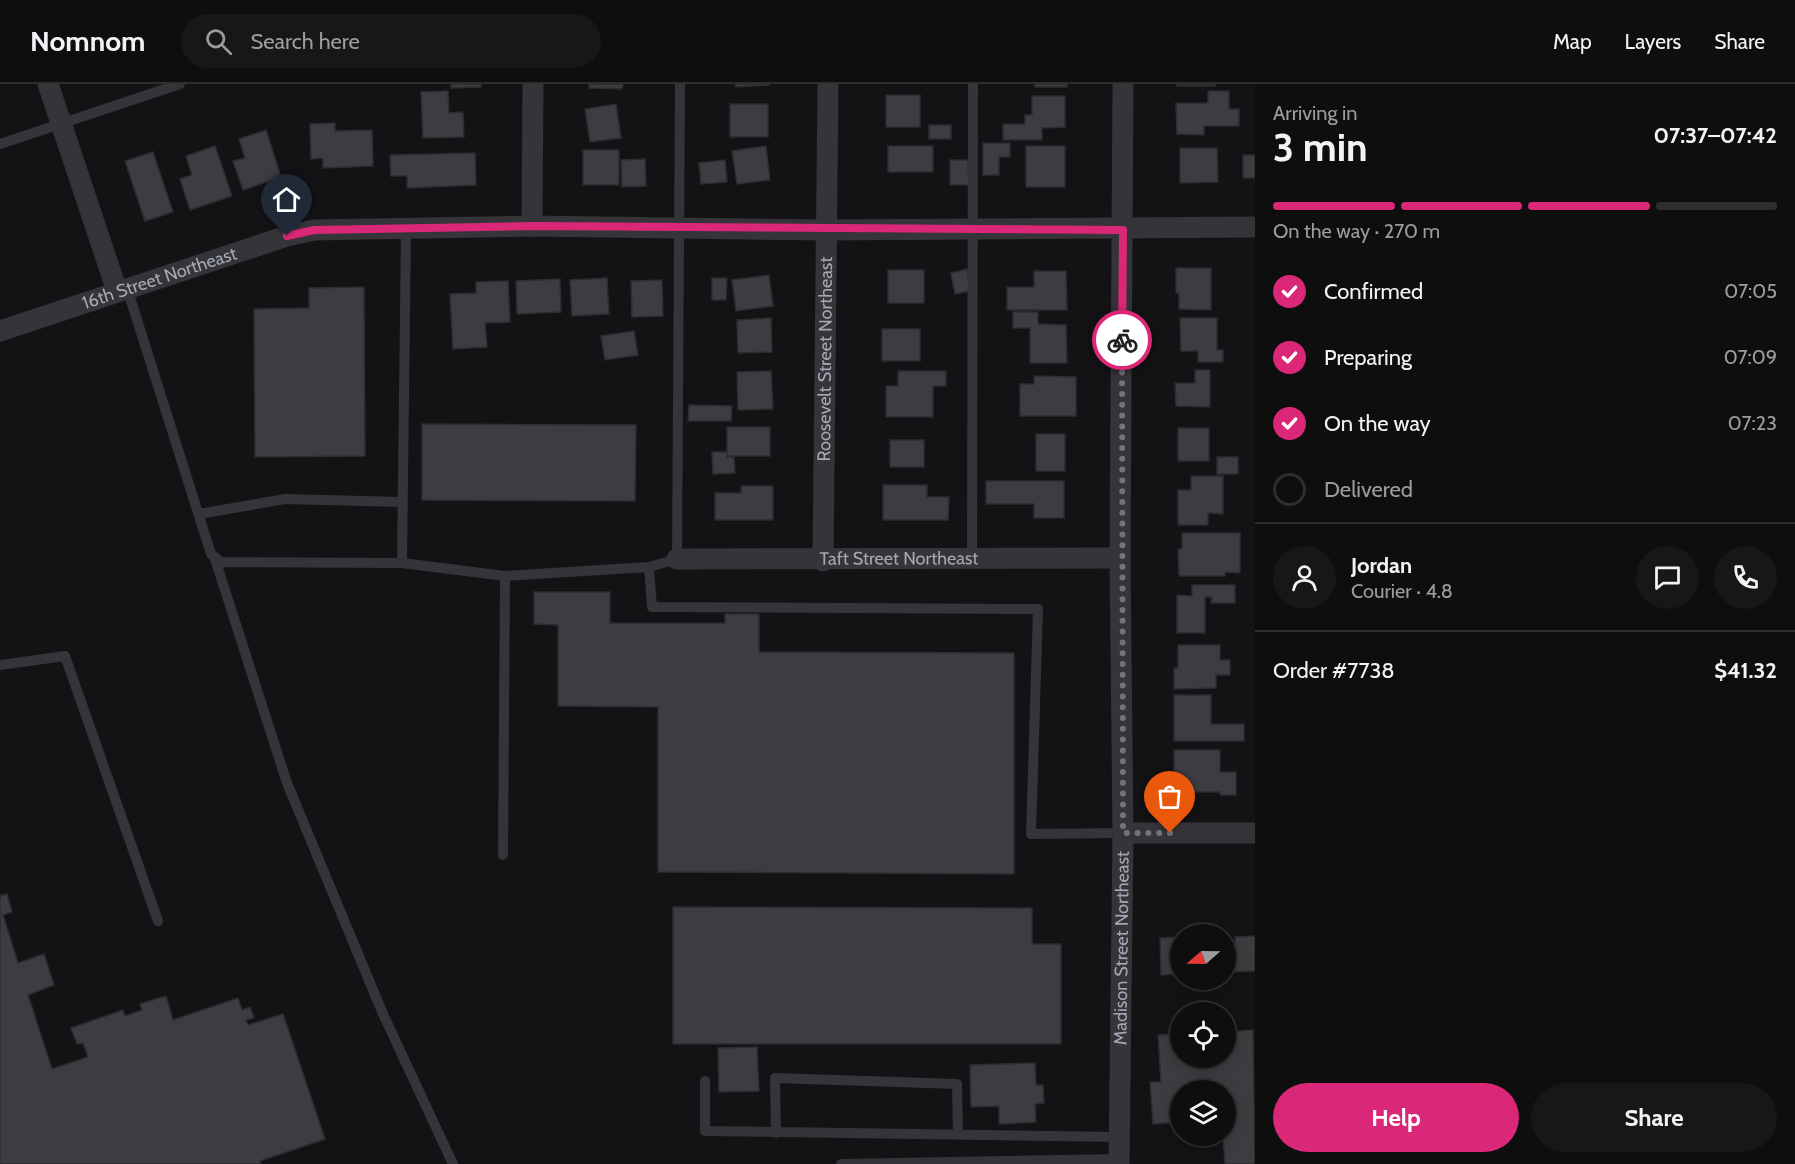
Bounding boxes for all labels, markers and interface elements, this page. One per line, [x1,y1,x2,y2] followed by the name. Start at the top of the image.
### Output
[181,14,601,68] search box
[30,24,145,58] text: Nomnom
[202,25,235,58] icon: search
[250,28,360,55] text: Search here
[1553,29,1592,54] text: Map
[1625,29,1681,54] text: Layers
[1714,29,1765,54] text: Share
[1273,101,1357,125] text: Arriving in
[1654,122,1777,149] text: 07:37–07:42
[1273,123,1368,171] text: 3 min
[261,174,312,236] pin
[270,183,303,216] icon: home
[1273,219,1440,243] text: On the way · 270 m
[79,242,240,314] street label: 16th Street Northeast
[813,256,837,462] street label: Roosevelt Street Northeast
[1273,275,1306,308] icon: check
[1324,278,1423,305] text: Confirmed
[1724,279,1777,303] text: 07:05
[1092,310,1152,370] courier
[1106,324,1139,357] icon: bike
[1273,341,1306,374] icon: check
[1324,344,1412,371] text: Preparing
[1724,345,1777,369] text: 07:09
[1273,407,1306,440] icon: check
[1324,410,1431,437] text: On the way
[1728,411,1777,435] text: 07:23
[1324,476,1413,503] text: Delivered
[1273,546,1336,609] button: person
[1636,546,1699,609] button: chat
[1714,546,1777,609] button: phone
[820,547,978,570] street label: Taft Street Northeast
[1351,552,1412,579] text: Jordan
[1351,579,1453,603] text: Courier · 4.8
[1273,657,1395,684] text: Order #7738
[1714,657,1777,684] text: $41.32
[1144,771,1195,833] pin
[1153,780,1186,813] icon: bag
[1109,851,1134,1045] street label: Madison Street Northeast
[1170,924,1236,990] north arrow
[1170,924,1236,1146] map controls
[1170,1002,1236,1068] button: locate
[1170,1080,1236,1146] button: layers
[1273,1083,1519,1152] button: Help
[1531,1083,1777,1152] button: Share

